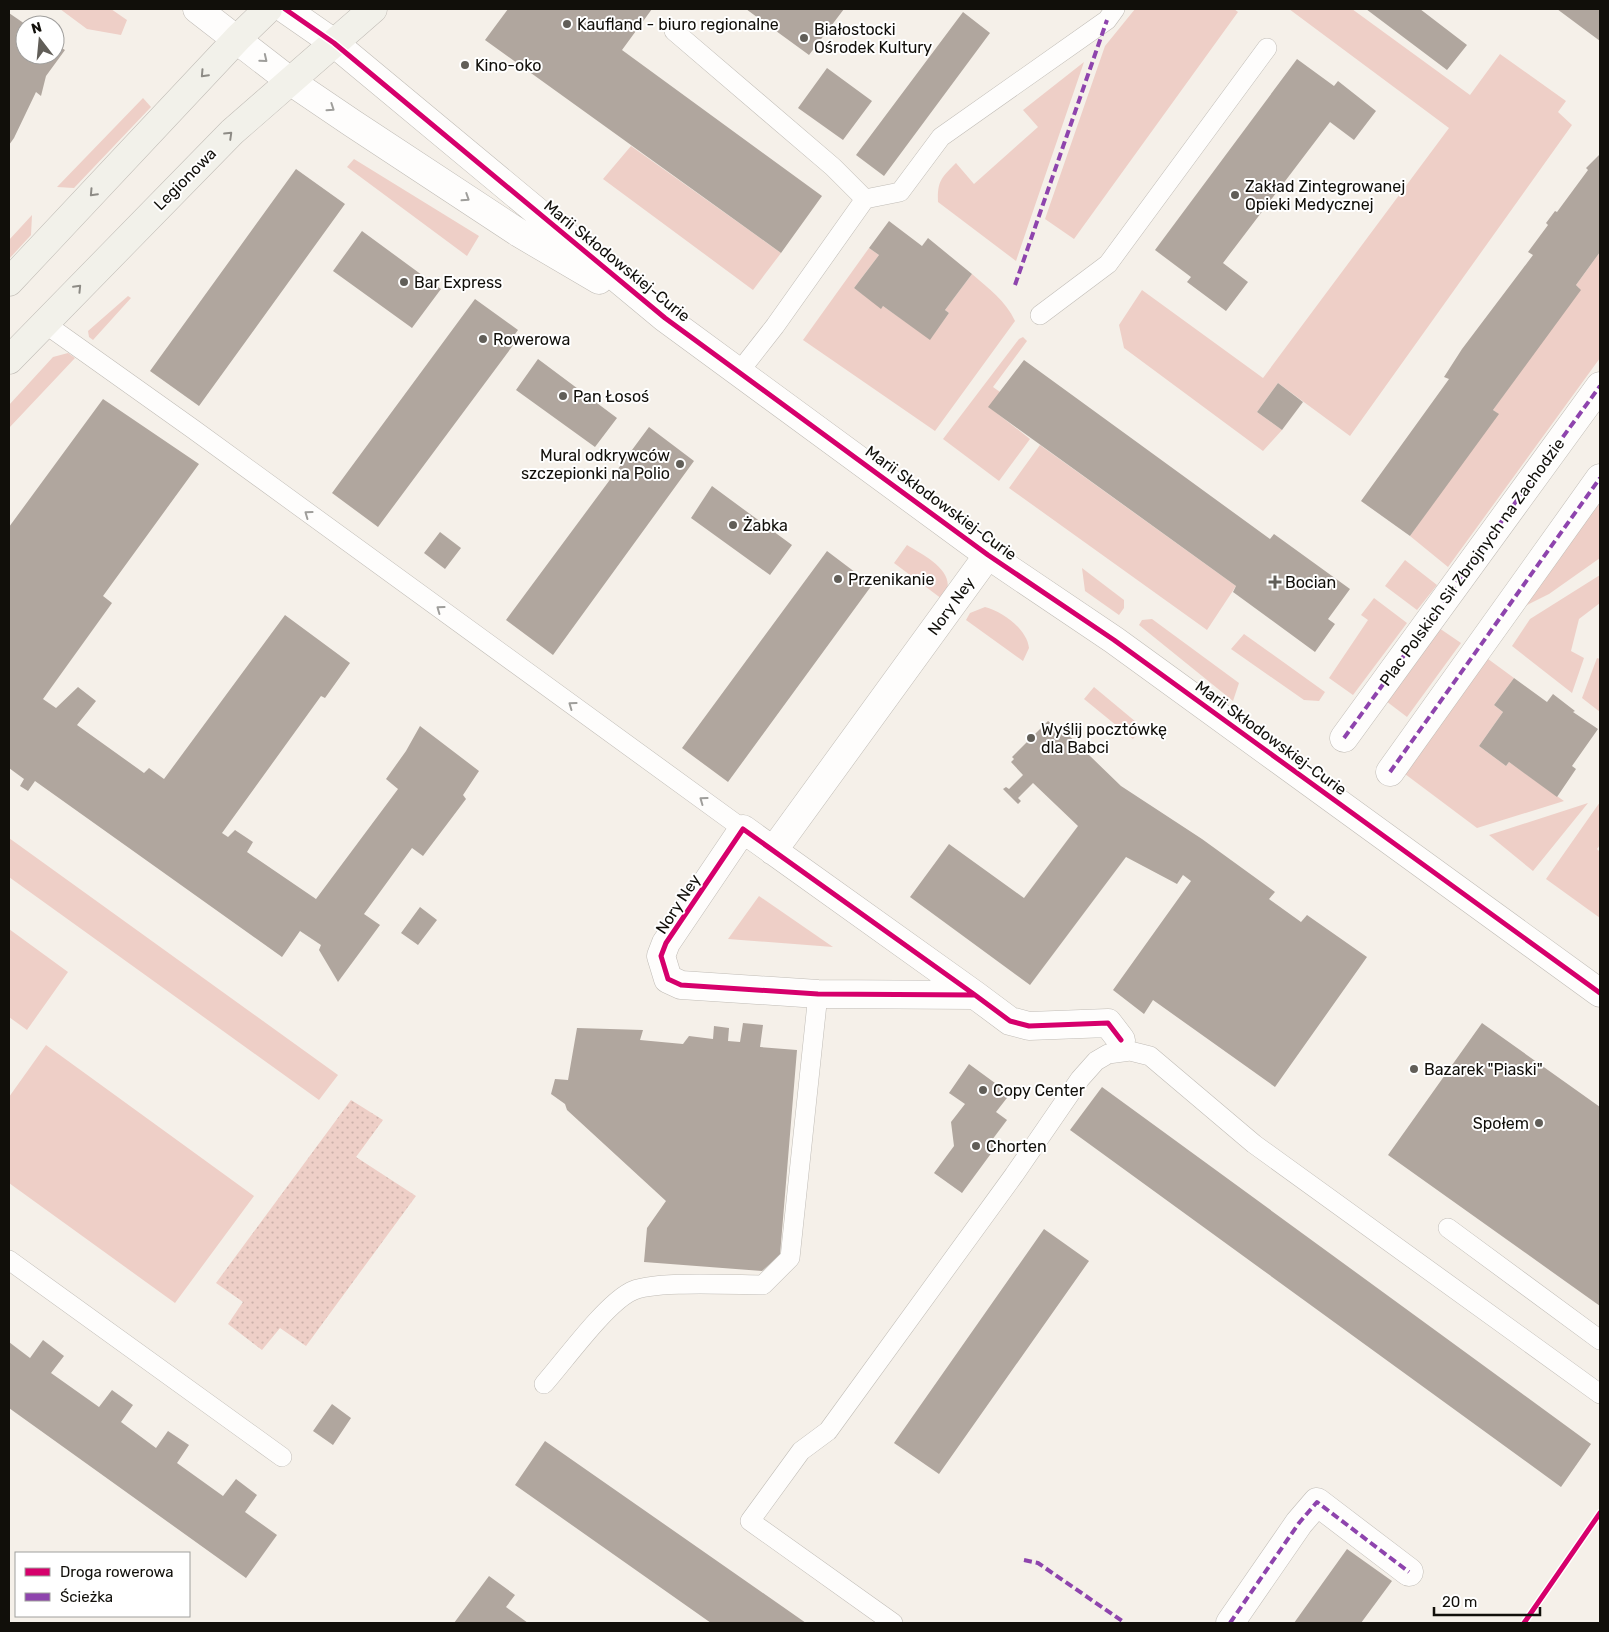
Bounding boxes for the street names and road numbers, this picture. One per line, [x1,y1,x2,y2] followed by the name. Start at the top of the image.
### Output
[150,144,220,214] street label: Legionowa
[540,196,694,326] street label: Marii Skłodowskiej-Curie
[1376,434,1568,690] street label: Plac Polskich Sił Zbrojnych na Zachodzie
[862,442,1020,564] street label: Marii Skłodowskiej-Curie
[924,573,979,639] street label: Nory Ney
[1192,677,1350,799] street label: Marii Skłodowskiej-Curie
[652,870,704,937] street label: Nory Ney

